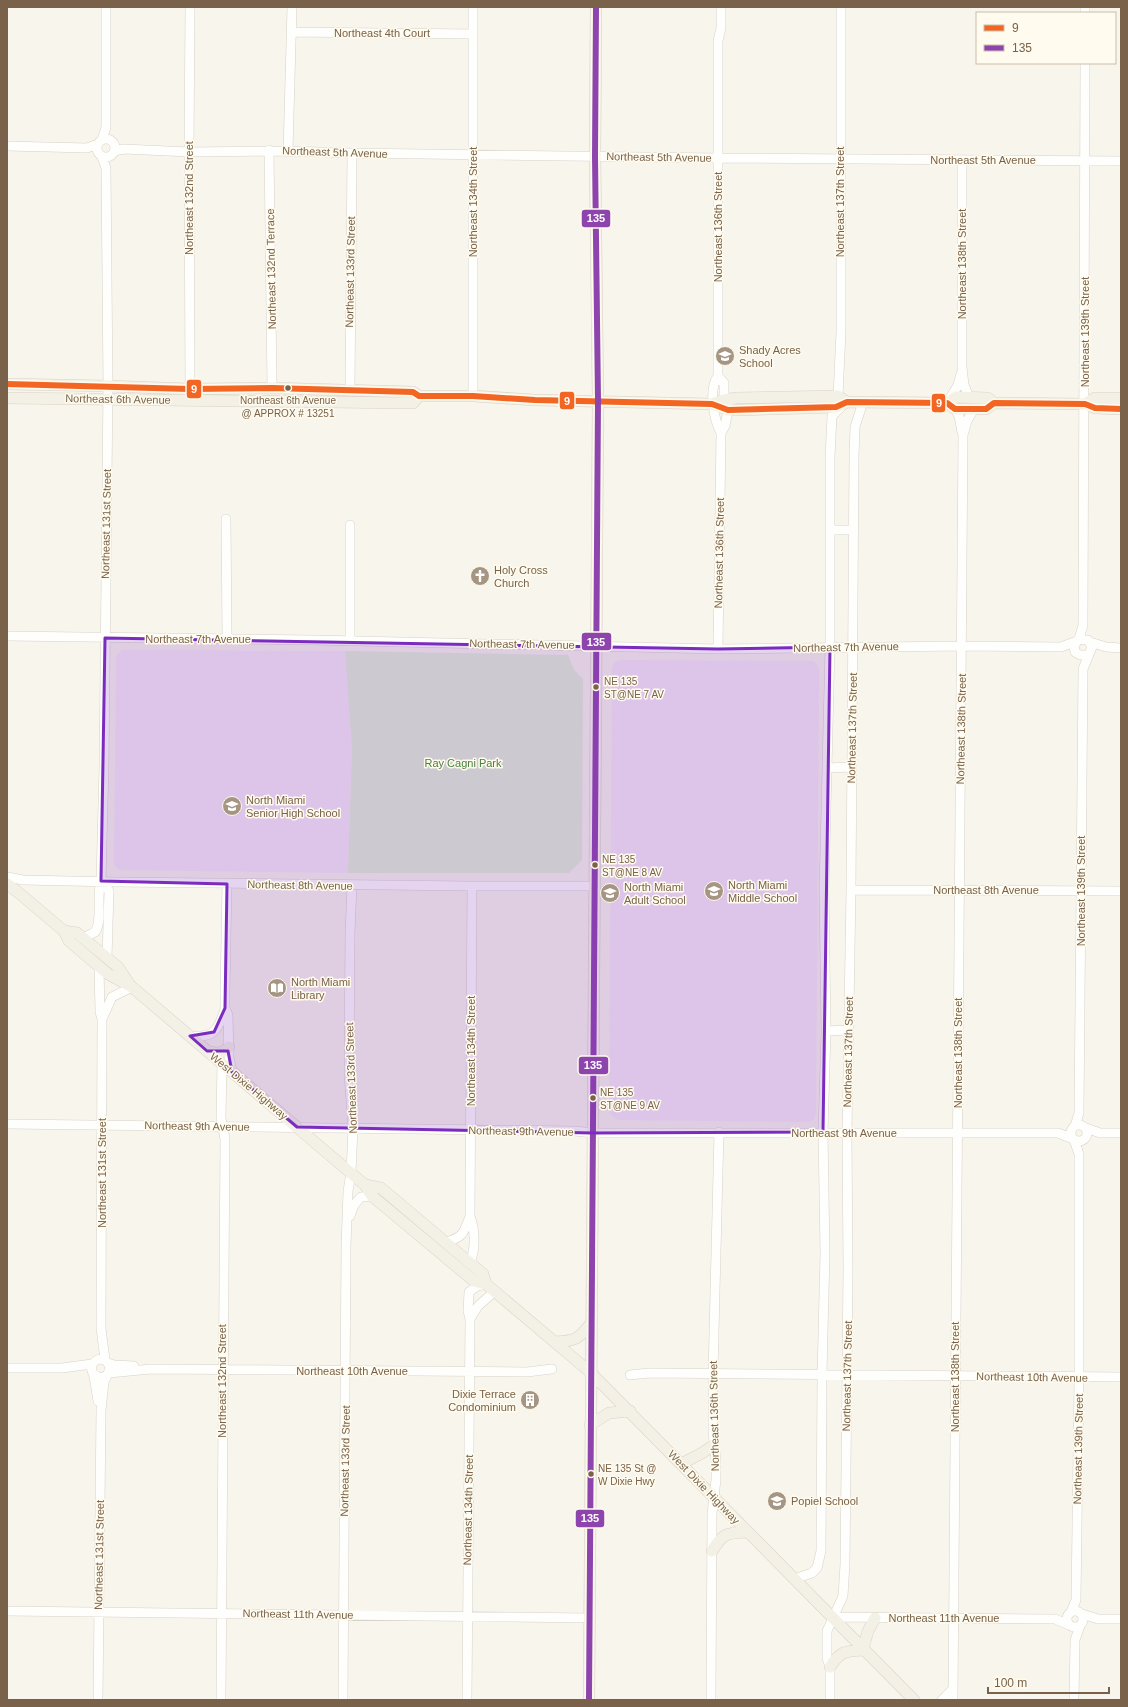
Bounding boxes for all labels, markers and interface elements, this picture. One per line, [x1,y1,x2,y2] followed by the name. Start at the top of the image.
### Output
[976,12,1116,64] legend
[1012,21,1019,35] text: 9
[334,27,430,39] street label: Northeast 4th Court
[1012,41,1032,55] text: 135
[183,141,195,255] street label: Northeast 132nd Street
[282,144,388,160] street label: Northeast 5th Avenue
[467,147,479,257] street label: Northeast 134th Street
[834,147,846,257] street label: Northeast 137th Street
[606,150,712,164] street label: Northeast 5th Avenue
[930,154,1036,166] street label: Northeast 5th Avenue
[712,172,724,282] street label: Northeast 136th Street
[264,208,278,330] street label: Northeast 132nd Terrace
[581,209,611,228] line badge: 135
[956,209,968,319] street label: Northeast 138th Street
[587,212,605,224] text: 135
[343,216,357,328] street label: Northeast 133rd Street
[1079,277,1091,387] street label: Northeast 139th Street
[739,344,801,369] place label: Shady Acres School
[714,345,736,367] school or university icon: Shady Acres School
[186,379,202,399] line badge: 9
[191,383,197,395] text: 9
[283,383,293,393] marker: Northeast 6th Avenue @ APPROX # 13251
[559,391,575,410] line badge: 9
[65,392,171,406] street label: Northeast 6th Avenue
[931,393,946,413] line badge: 9
[240,395,336,419] place label: Northeast 6th Avenue @ APPROX # 13251
[564,395,570,407] text: 9
[936,397,942,409] text: 9
[99,469,113,579] street label: Northeast 131st Street
[712,498,726,608] street label: Northeast 136th Street
[494,564,548,589] place label: Holy Cross Church
[469,565,491,587] church icon: Holy Cross Church
[581,632,612,651] line badge: 135
[145,633,251,645] street label: Northeast 7th Avenue
[587,636,605,648] text: 135
[469,637,575,651] street label: Northeast 7th Avenue
[793,640,899,654] street label: Northeast 7th Avenue
[845,673,859,783] street label: Northeast 137th Street
[954,674,968,784] street label: Northeast 138th Street
[604,676,664,700] place label: NE 135 ST@NE 7 AV
[591,682,601,692] marker: NE 135 ST@NE 7 AV
[424,757,502,769] park label: Ray Cagni Park
[246,794,340,819] place label: North Miami Senior High School
[221,795,243,817] school or university icon: North Miami Senior High School
[1075,836,1087,946] street label: Northeast 139th Street
[602,854,662,878] place label: NE 135 ST@NE 8 AV
[590,860,600,870] marker: NE 135 ST@NE 8 AV
[247,878,353,892] street label: Northeast 8th Avenue
[728,879,797,904] place label: North Miami Middle School
[703,880,725,902] school or university icon: North Miami Middle School
[624,881,686,906] place label: North Miami Adult School
[599,882,621,904] school or university icon: North Miami Adult School
[933,884,1039,896] street label: Northeast 8th Avenue
[291,976,350,1001] place label: North Miami Library
[266,977,288,999] library icon: North Miami Library
[465,996,477,1106] street label: Northeast 134th Street
[841,997,855,1107] street label: Northeast 137th Street
[952,998,964,1108] street label: Northeast 138th Street
[343,1022,359,1134] street label: Northeast 133rd Street
[208,1050,291,1122] street label: West Dixie Highway
[578,1056,609,1075] line badge: 135
[584,1059,602,1071] text: 135
[600,1087,660,1111] place label: NE 135 ST@NE 9 AV
[588,1093,598,1103] marker: NE 135 ST@NE 9 AV
[96,1118,108,1228] street label: Northeast 131st Street
[144,1119,250,1133] street label: Northeast 9th Avenue
[468,1124,574,1138] street label: Northeast 9th Avenue
[791,1127,897,1139] street label: Northeast 9th Avenue
[840,1321,854,1431] street label: Northeast 137th Street
[949,1322,961,1432] street label: Northeast 138th Street
[216,1324,228,1438] street label: Northeast 132nd Street
[707,1361,721,1471] street label: Northeast 136th Street
[296,1365,408,1377] street label: Northeast 10th Avenue
[976,1370,1088,1384] street label: Northeast 10th Avenue
[448,1388,516,1413] place label: Dixie Terrace Condominium
[519,1389,541,1411] building icon: Dixie Terrace Condominium
[1071,1394,1085,1504] street label: Northeast 139th Street
[338,1405,352,1517] street label: Northeast 133rd Street
[666,1448,743,1527] street label: West Dixie Highway
[461,1455,475,1565] street label: Northeast 134th Street
[598,1463,657,1487] place label: NE 135 St @ W Dixie Hwy
[586,1469,596,1479] marker: NE 135 St @ W Dixie Hwy
[766,1490,788,1512] school or university icon: Popiel School
[791,1495,858,1507] place label: Popiel School
[92,1500,106,1610] street label: Northeast 131st Street
[575,1509,605,1528] line badge: 135
[581,1512,599,1524] text: 135
[242,1607,354,1621] street label: Northeast 11th Avenue
[889,1612,999,1624] street label: Northeast 11th Avenue
[988,1669,1109,1695] scale bar
[994,1676,1027,1690] text: 100 m

